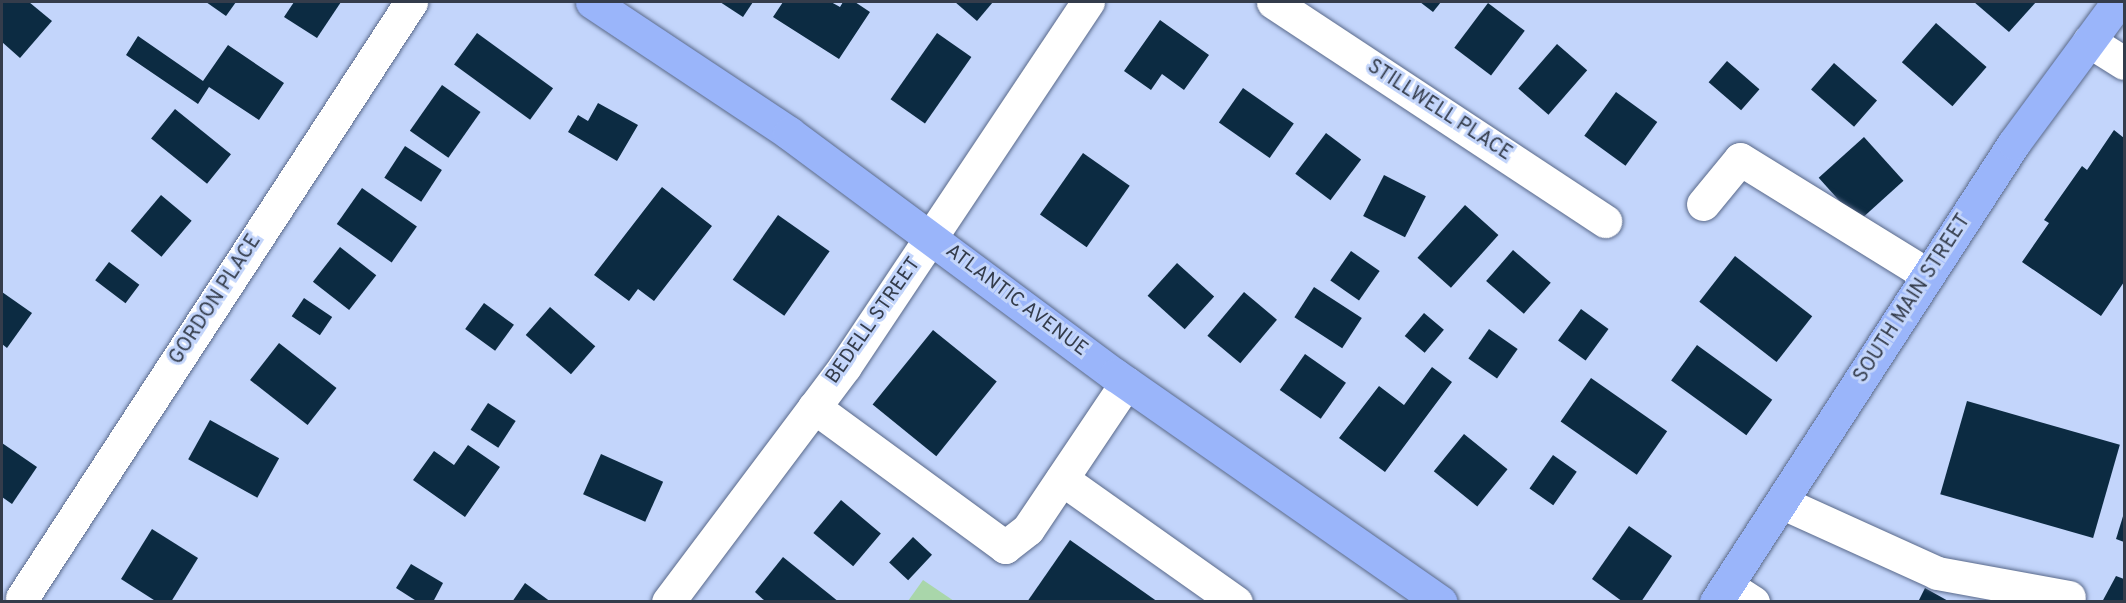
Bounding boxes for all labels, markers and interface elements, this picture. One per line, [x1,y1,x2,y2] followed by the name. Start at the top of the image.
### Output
[1362,55,1516,167] street label: STILLWELL PLACE
[1850,210,1976,388] street label: SOUTH MAIN STREET
[165,231,267,369] street label: GORDON PLACE
[940,239,1092,363] street label: ATLANTIC AVENUE
[821,253,927,389] street label: BEDELL STREET

